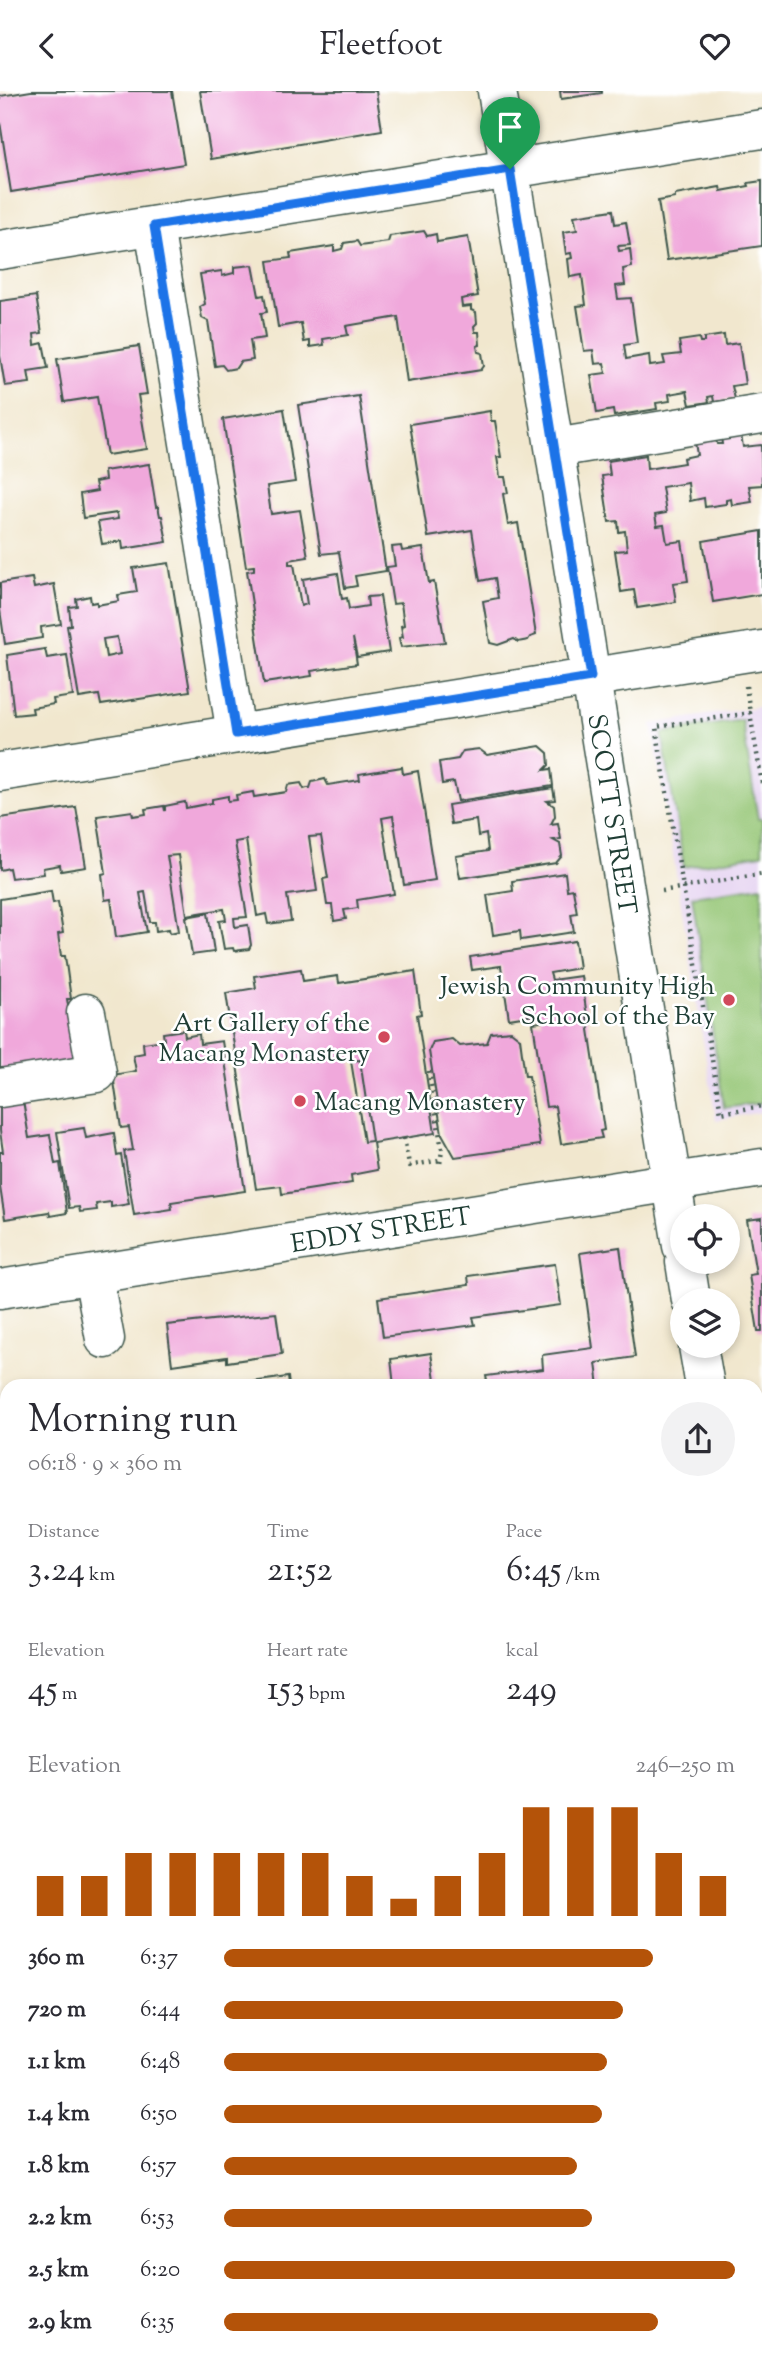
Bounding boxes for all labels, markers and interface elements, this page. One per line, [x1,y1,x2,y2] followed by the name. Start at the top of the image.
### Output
[319,23,443,69] text: Fleetfoot
[28,27,66,65] icon: back
[696,27,734,65] icon: heart
[480,97,540,169] pin
[491,108,529,146] icon: arrive
[576,711,645,917] street label: SCOTT STREET
[438,969,715,1036] place label: Jewish Community High School of the Bay
[721,992,737,1008] marker: Jewish Community High School of the Bay
[158,1006,370,1073] place label: Art Gallery of the Macang Monastery
[376,1029,392,1045] marker: Art Gallery of the Macang Monastery
[314,1085,526,1122] place label: Macang Monastery
[292,1093,308,1109] marker: Macang Monastery
[288,1199,474,1264] street label: EDDY STREET
[670,1204,740,1358] map controls
[670,1204,740,1274] button: locate
[670,1288,740,1358] button: layers
[28,1395,238,1449] text: Morning run
[661,1402,735,1476] button: share
[28,1448,182,1481] text: 06:18 · 9 × 360 m
[28,1519,100,1546] text: Distance
[267,1519,309,1546] text: Time
[506,1519,542,1546] text: Pace
[28,1546,85,1597] text: 3.24
[267,1546,333,1597] text: 21:52
[506,1546,562,1597] text: 6:45
[85,1562,115,1589] text: km
[562,1562,600,1589] text: /km
[28,1638,105,1665] text: Elevation
[267,1638,348,1665] text: Heart rate
[506,1638,539,1665] text: kcal
[28,1665,58,1716] text: 45
[267,1665,305,1716] text: 153
[506,1665,557,1716] text: 249
[58,1681,77,1708] text: m
[305,1681,346,1708] text: bpm
[28,1750,121,1783] text: Elevation
[635,1750,735,1783] text: 246–250 m
[28,1942,85,1975] text: 360 m
[140,1942,178,1975] text: 6:37
[28,1994,86,2027] text: 720 m
[140,1994,180,2027] text: 6:44
[28,2046,86,2079] text: 1.1 km
[140,2046,180,2079] text: 6:48
[28,2098,90,2131] text: 1.4 km
[140,2098,177,2131] text: 6:50
[28,2150,90,2183] text: 1.8 km
[140,2150,177,2183] text: 6:57
[28,2202,92,2235] text: 2.2 km
[140,2202,174,2235] text: 6:53
[28,2254,89,2287] text: 2.5 km
[140,2254,180,2287] text: 6:20
[28,2306,92,2339] text: 2.9 km
[140,2306,174,2339] text: 6:35

